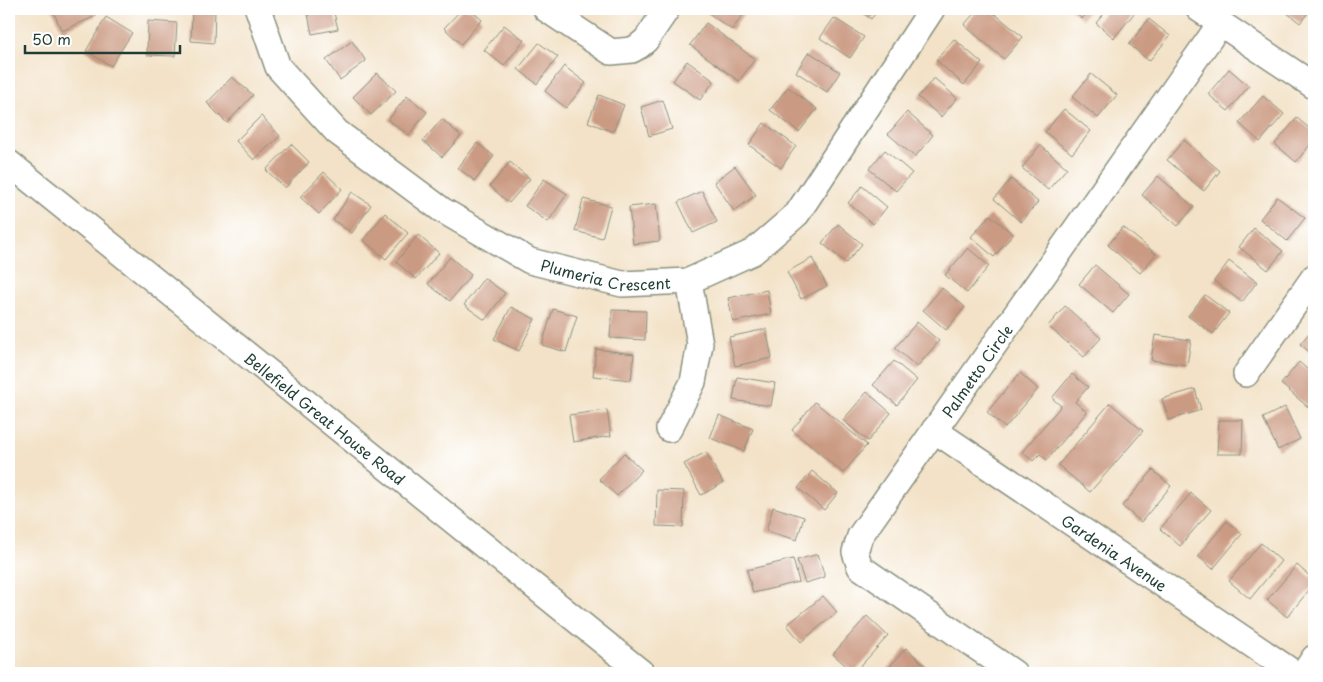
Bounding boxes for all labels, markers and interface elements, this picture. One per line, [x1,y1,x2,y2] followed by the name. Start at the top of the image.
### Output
[25,22,180,54] scale bar
[32,27,71,50] text: 50 m
[538,253,671,296] street label: Plumeria Crescent
[936,319,1017,422] street label: Palmetto Circle
[240,346,411,490] street label: Bellefield Great House Road
[1057,508,1172,596] street label: Gardenia Avenue

